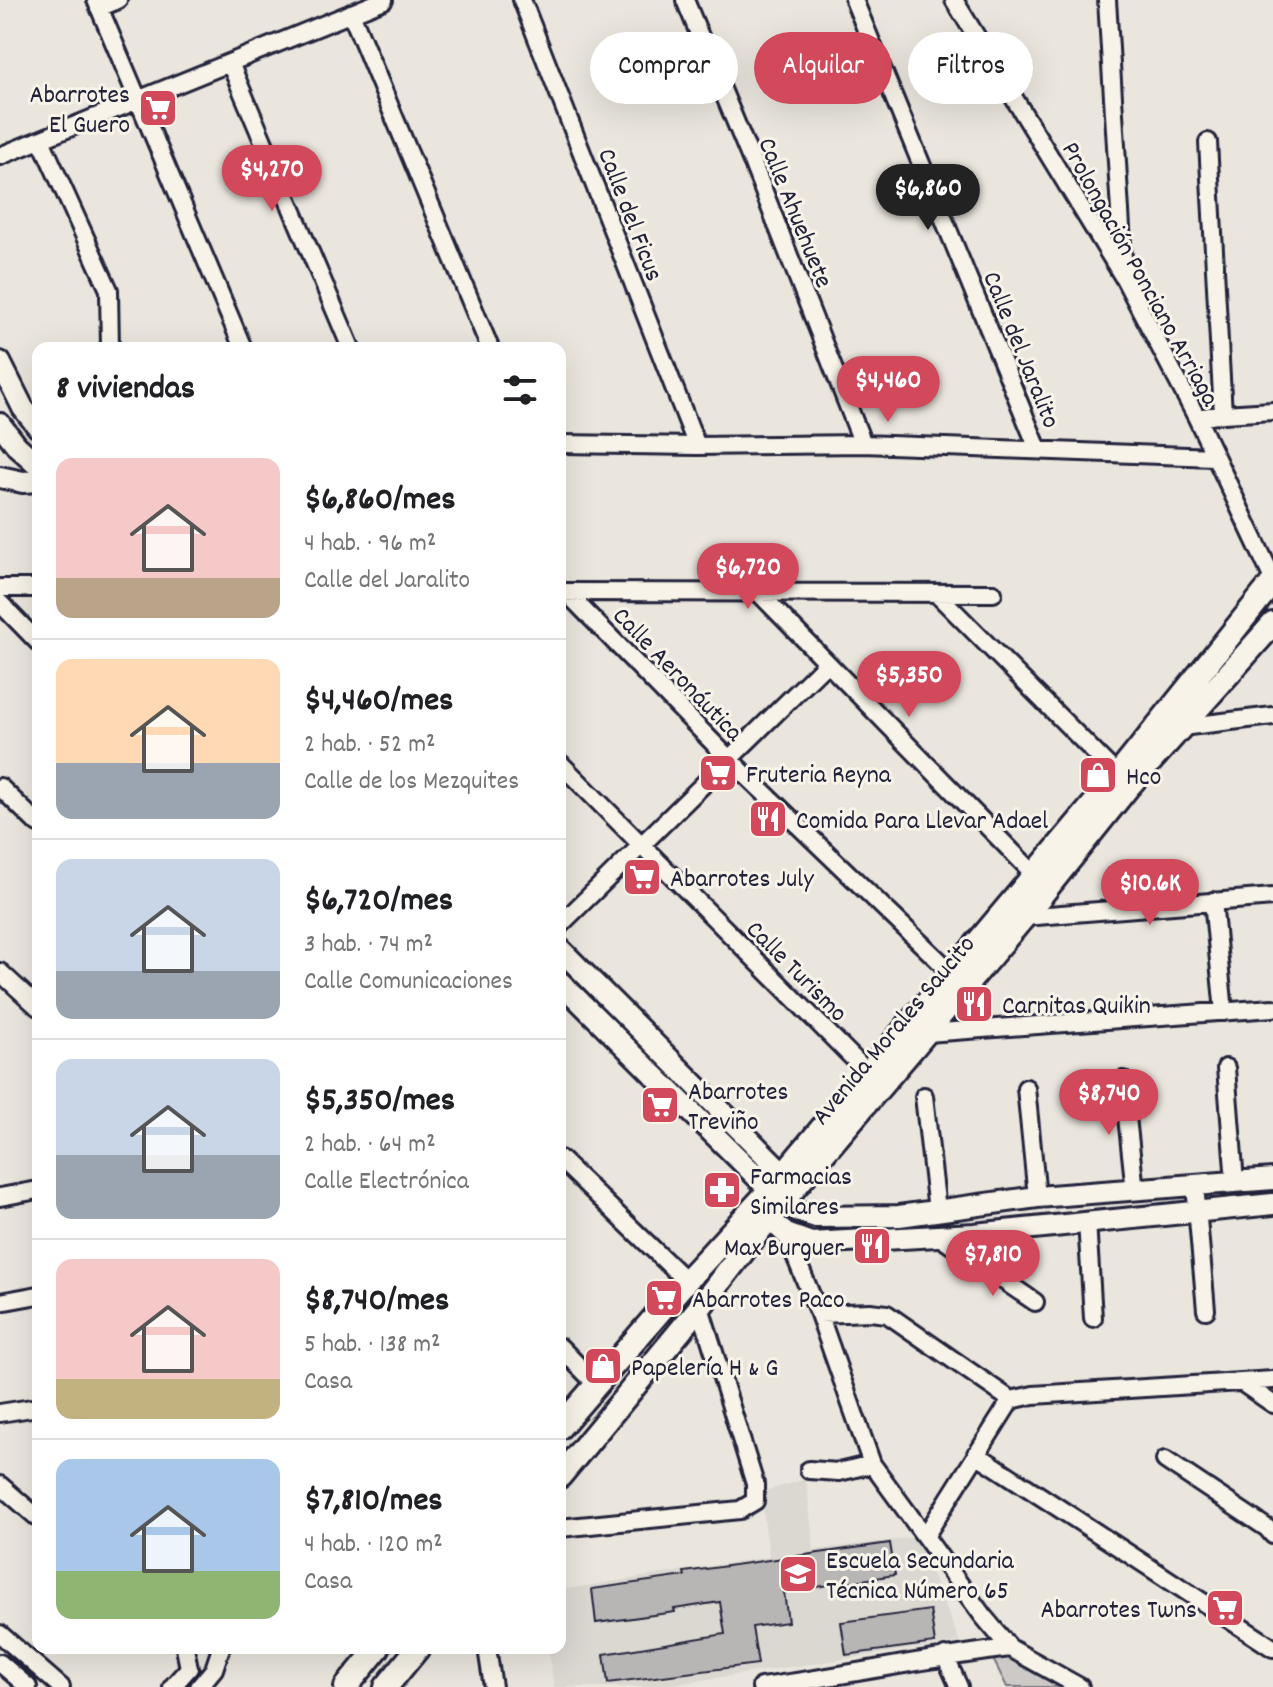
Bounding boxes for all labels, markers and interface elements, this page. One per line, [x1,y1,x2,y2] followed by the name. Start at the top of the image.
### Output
[590,32,738,104] chip: Comprar
[754,32,892,104] chip: Alquilar
[908,32,1033,104] chip: Filtros
[30,78,130,145] place label: Abarrotes El Guero
[137,87,179,129] supermarket icon: Abarrotes El Guero
[747,133,841,294] street label: Calle Ahuehuete
[1051,136,1228,414] street label: Prolongación Ponciano Arriaga
[586,143,671,287] street label: Calle del Ficus
[207,145,337,213] pin: $4,270
[240,152,304,189] text: $4,270
[863,164,993,232] pin: $6,860
[894,171,962,208] text: $6,860
[971,266,1068,434] street label: Calle del Jaralito
[823,356,953,424] pin: $4,460
[855,363,921,400] text: $4,460
[56,366,195,415] text: 8 viviendas
[498,368,542,412] icon: filters
[304,477,456,526] text: $6,860/mes
[120,490,216,586] icon: home
[304,526,436,563] text: 4 hab. · 96 m²
[683,543,813,611] pin: $6,720
[715,550,781,587] text: $6,720
[304,563,470,600] text: Calle del Jaralito
[602,600,751,752] street label: Calle Aeronáutica
[844,651,974,719] pin: $5,350
[875,658,943,695] text: $5,350
[304,678,453,727] text: $4,460/mes
[120,691,216,787] icon: home
[304,727,436,764] text: 2 hab. · 52 m²
[697,752,739,794] supermarket icon: Fruteria Reyna
[1077,754,1119,796] shop icon: Hco
[746,758,892,795] place label: Fruteria Reyna
[1126,760,1161,797] place label: Hco
[304,764,519,801] text: Calle de los Mezquites
[747,798,789,840] restaurant icon: Comida Para Llevar Adael
[796,804,1048,841] place label: Comida Para Llevar Adael
[621,856,663,898] supermarket icon: Abarrotes July
[1085,859,1215,927] pin: $10.6K
[670,862,814,899] place label: Abarrotes July
[1119,866,1181,903] text: $10.6K
[304,878,453,927] text: $6,720/mes
[120,891,216,987] icon: home
[736,913,855,1032] street label: Calle Turismo
[304,927,433,964] text: 3 hab. · 74 m²
[804,928,985,1134] street label: Avenida Morales Saucito
[304,964,513,1001] text: Calle Comunicaciones
[953,983,995,1025] restaurant icon: Carnitas Quikin
[1002,989,1151,1026] place label: Carnitas Quikin
[1044,1069,1174,1137] pin: $8,740
[688,1075,789,1142] place label: Abarrotes Treviño
[1077,1076,1141,1113] text: $8,740
[304,1078,455,1127] text: $5,350/mes
[639,1084,681,1126] supermarket icon: Abarrotes Treviño
[120,1091,216,1187] icon: home
[304,1127,436,1164] text: 2 hab. · 64 m²
[750,1160,852,1227] place label: Farmacias Similares
[304,1164,469,1201] text: Calle Electrónica
[701,1169,743,1211] pharmacy icon: Farmacias Similares
[851,1225,893,1267] restaurant icon: Max Burguer
[928,1230,1058,1298] pin: $7,810
[724,1231,844,1268] place label: Max Burguer
[964,1237,1022,1274] text: $7,810
[643,1277,685,1319] supermarket icon: Abarrotes Paco
[304,1278,449,1327] text: $8,740/mes
[692,1283,844,1320] place label: Abarrotes Paco
[120,1291,216,1387] icon: home
[304,1327,440,1364] text: 5 hab. · 138 m²
[582,1345,624,1387] shop icon: Papelería H & G
[631,1351,778,1388] place label: Papelería H & G
[304,1364,352,1401] text: Casa
[304,1478,443,1527] text: $7,810/mes
[120,1491,216,1587] icon: home
[304,1527,443,1564] text: 4 hab. · 120 m²
[826,1544,1015,1611] place label: Escuela Secundaria Técnica Número 65
[777,1553,819,1595] school or university icon: Escuela Secundaria Técnica Número 65
[304,1564,352,1601] text: Casa
[1204,1587,1246,1629] supermarket icon: Abarrotes Twns
[1040,1593,1197,1630] place label: Abarrotes Twns

